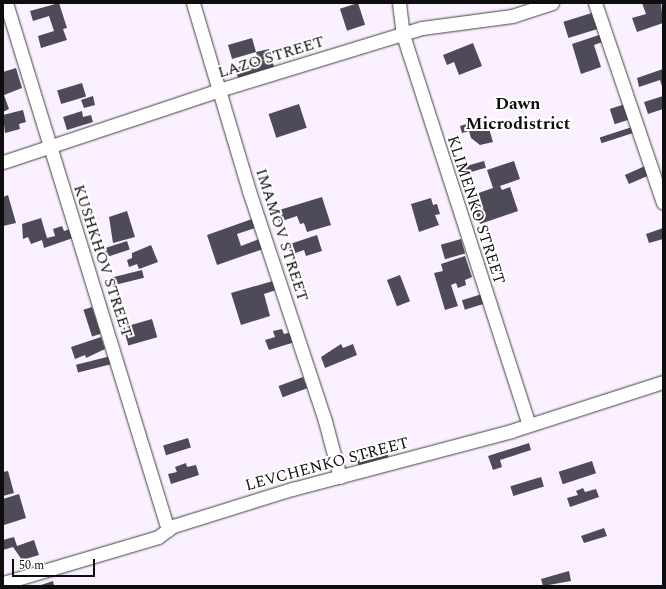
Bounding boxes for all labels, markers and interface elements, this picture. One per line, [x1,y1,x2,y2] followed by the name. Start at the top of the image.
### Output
[215,32,327,82] street label: LAZO STREET
[466,95,570,135] district label: Dawn Microdistrict
[443,133,509,287] street label: KLIMENKO STREET
[251,166,313,304] street label: IMAMOV STREET
[69,182,137,340] street label: KUSHKHOV STREET
[243,433,411,495] street label: LEVCHENKO STREET
[14,551,97,577] scale bar
[19,556,44,575] text: 50 m

